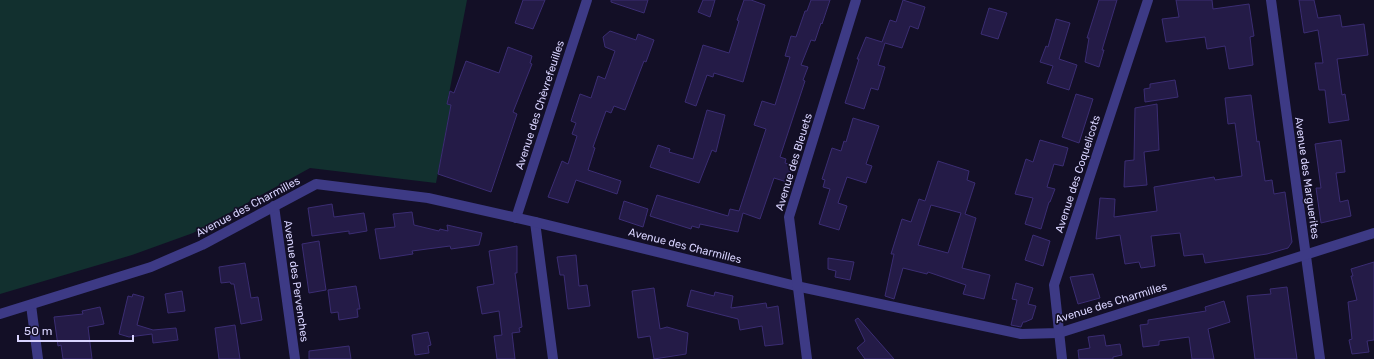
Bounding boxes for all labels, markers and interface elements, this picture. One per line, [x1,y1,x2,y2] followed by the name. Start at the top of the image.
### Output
[513,38,567,171] street label: Avenue des Chèvrefeuilles
[773,111,815,212] street label: Avenue des Bleuets
[1053,113,1103,234] street label: Avenue des Coquelicots
[1292,116,1322,240] street label: Avenue des Marguerites
[194,174,303,240] street label: Avenue des Charmilles
[281,219,311,343] street label: Avenue des Pervenches
[627,226,743,266] street label: Avenue des Charmilles
[1054,280,1169,326] street label: Avenue des Charmilles
[18,317,133,343] scale bar
[24,324,52,338] text: 50 m

